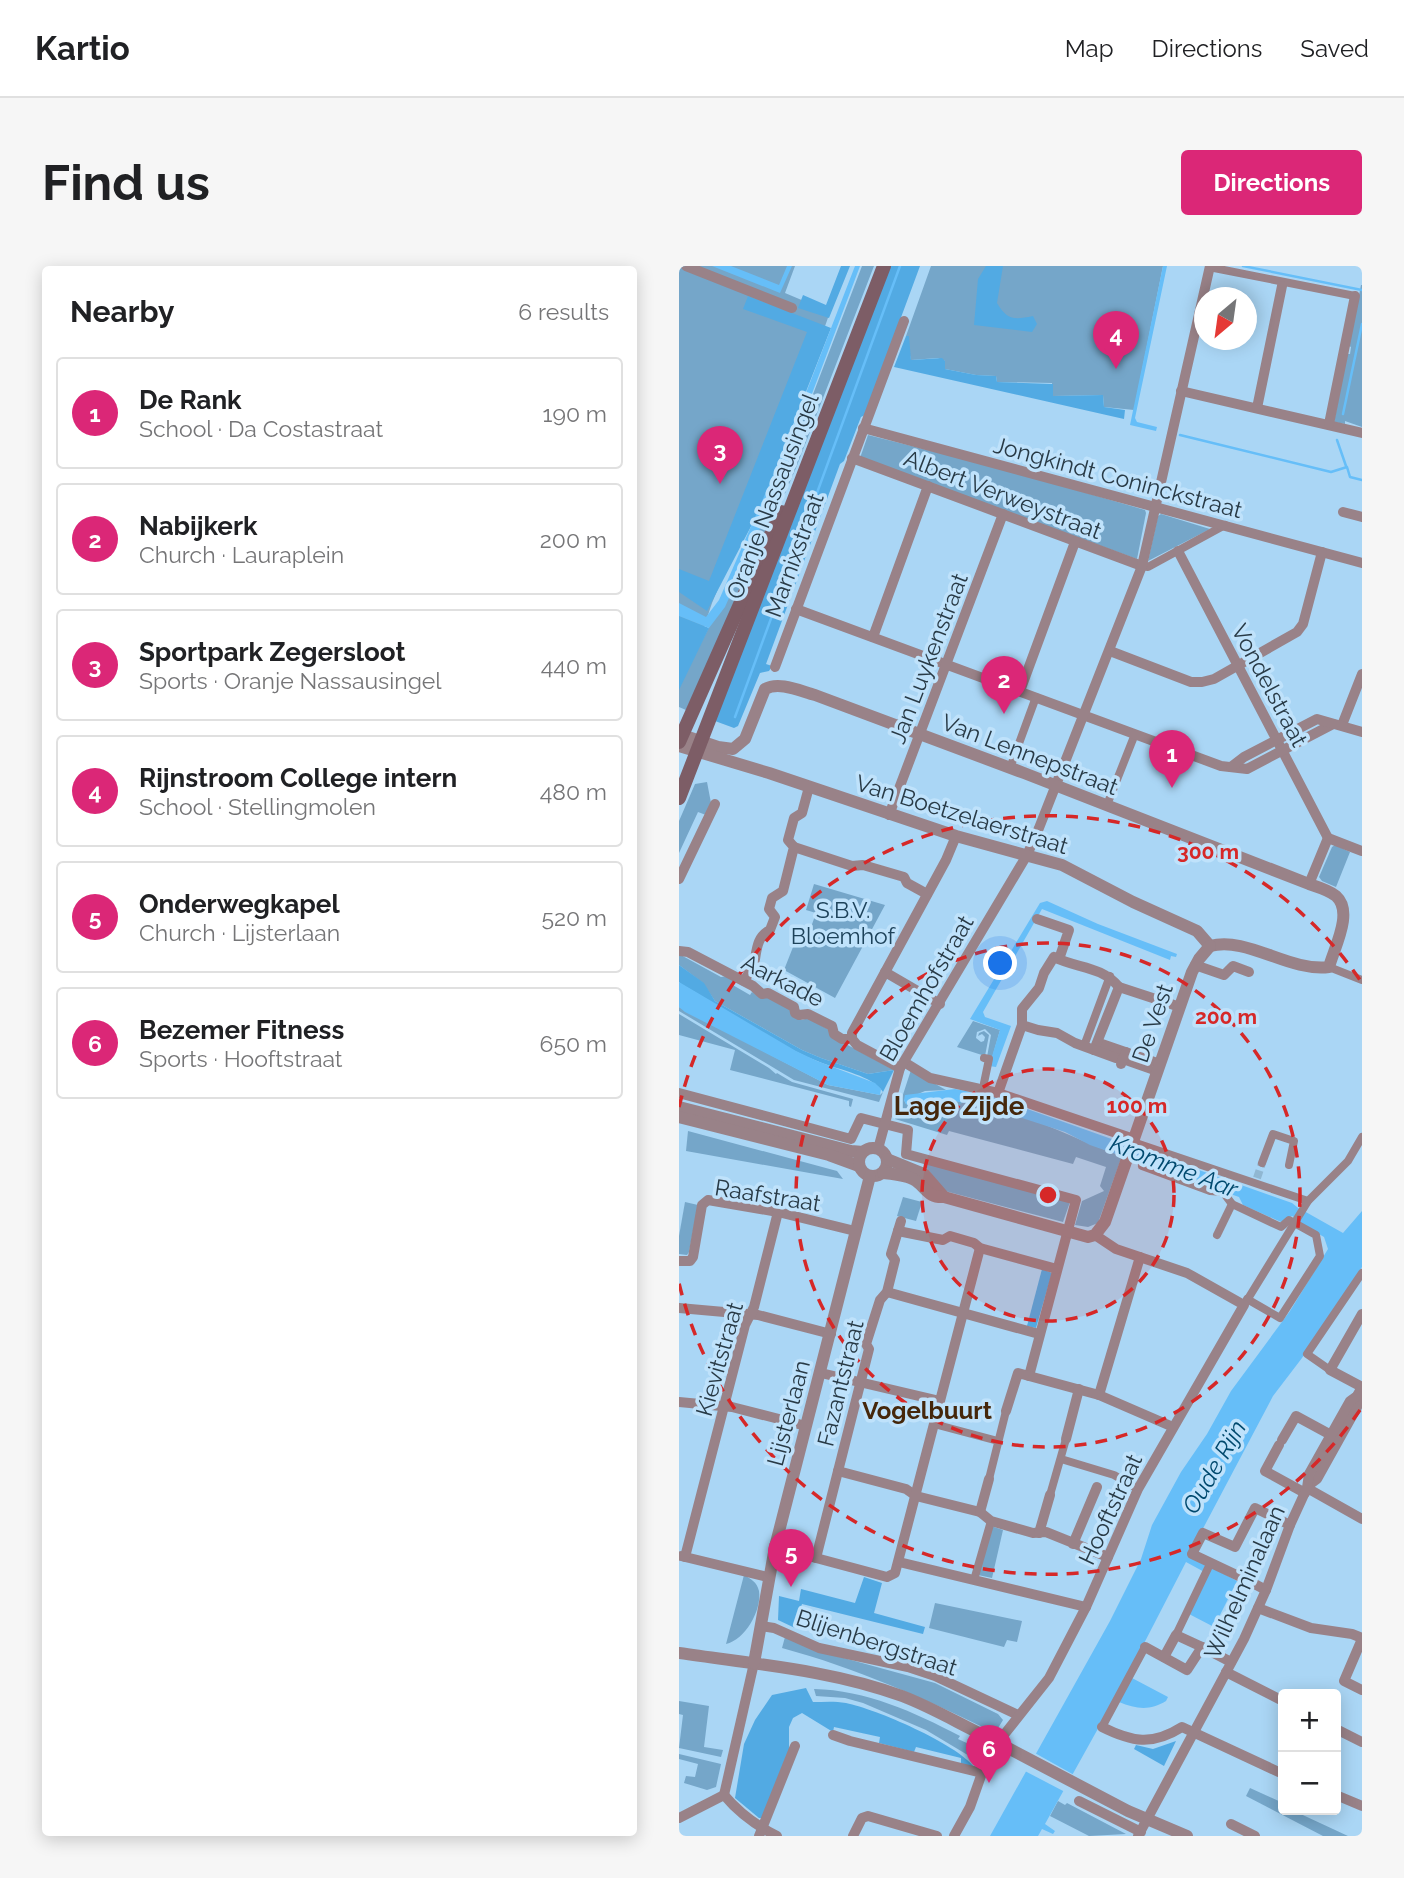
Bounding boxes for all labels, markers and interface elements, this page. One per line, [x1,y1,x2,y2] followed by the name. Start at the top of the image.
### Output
[35,29,130,68] text: Kartio
[1065,34,1114,63] text: Map
[1152,34,1262,63] text: Directions
[1300,34,1369,63] text: Saved
[1181,150,1362,215] button: Directions
[42,154,210,211] text: Find us
[1194,287,1257,350] north arrow
[70,294,174,329] text: Nearby
[518,298,609,325] text: 6 results
[1093,311,1139,369] pin: 4
[139,385,242,415] text: De Rank
[720,389,824,603] street label: Oranje Nassausingel
[89,400,101,427] text: 1
[543,400,607,427] text: 190 m
[139,415,383,442] text: School · Da Costastraat
[697,426,743,484] pin: 3
[991,431,1246,523] street label: Jongkindt Coninckstraat
[901,444,1106,544] street label: Albert Verweystraat
[759,489,829,621] street label: Marnixstraat
[139,511,257,541] text: Nabijkerk
[89,526,101,553] text: 2
[540,526,607,553] text: 200 m
[139,541,344,568] text: Church · Lauraplein
[883,569,973,747] street label: Jan Luykenstraat
[1226,619,1314,751] street label: Vondelstraat
[139,637,405,667] text: Sportpark Zegersloot
[89,652,101,679] text: 3
[541,652,607,679] text: 440 m
[981,656,1027,714] pin: 2
[139,667,442,694] text: Sports · Oranje Nassausingel
[938,708,1122,800] street label: Van Lennepstraat
[1149,730,1195,788] pin: 1
[139,763,457,793] text: Rijnstroom College intern
[852,769,1072,859] street label: Van Boetzelaerstraat
[88,778,102,805] text: 4
[540,778,607,805] text: 480 m
[139,793,376,820] text: School · Stellingmolen
[1177,839,1239,864] text: 300 m
[139,889,340,919] text: Onderwegkapel
[791,896,897,949] park label: S.B.V. Bloemhof
[89,904,101,931] text: 5
[541,904,607,931] text: 520 m
[873,910,979,1066] street label: Bloemhofstraat
[139,919,340,946] text: Church · Lijsterlaan
[983,946,1017,980] your location
[737,948,829,1012] street label: Aarkade
[1126,980,1178,1066] street label: De Vest
[1195,1004,1257,1029] text: 200 m
[139,1015,344,1045] text: Bezemer Fitness
[88,1030,102,1057] text: 6
[540,1030,607,1057] text: 650 m
[139,1045,343,1072] text: Sports · Hooftstraat
[894,1091,1025,1121] district label: Lage Zijde
[1107,1093,1167,1118] text: 100 m
[1106,1128,1243,1204] water label: Kromme Aar
[713,1173,823,1217] street label: Raafstraat
[1036,1183,1060,1207] centre of rings
[690,1299,748,1419] street label: Kievitstraat
[811,1317,869,1449] street label: Fazantstraat
[761,1357,815,1469] street label: Lijsterlaan
[862,1396,992,1425] district label: Vogelbuurt
[1176,1415,1252,1519] water label: Oude Rijn
[1073,1449,1147,1569] street label: Hooftstraat
[1198,1501,1290,1663] street label: Wilhelminalaan
[768,1529,814,1587] pin: 5
[793,1603,961,1681] street label: Blijenbergstraat
[1278,1689,1341,1815] map controls
[1278,1689,1341,1752] button: +
[966,1725,1012,1783] pin: 6
[1278,1752,1341,1815] button: −

